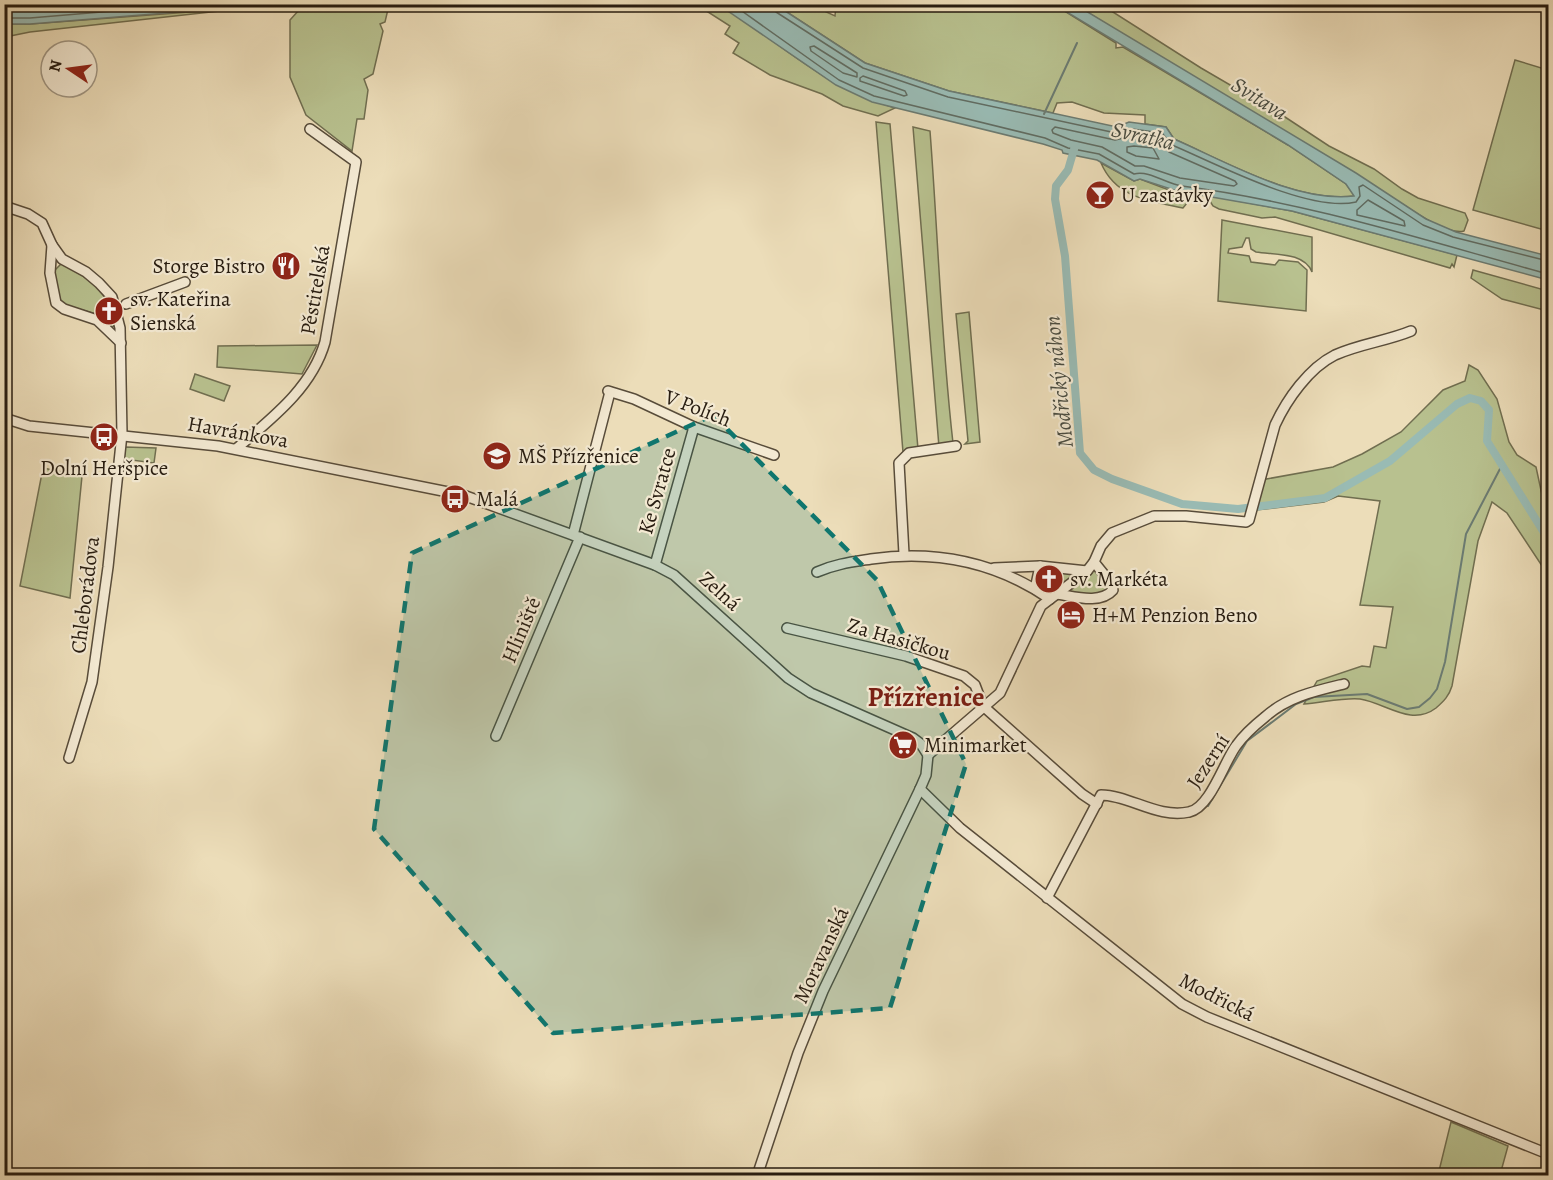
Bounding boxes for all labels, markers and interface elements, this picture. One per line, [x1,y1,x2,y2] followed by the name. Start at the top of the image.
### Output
[39,39,99,99] north arrow
[43,57,67,74] text: N
[1226,70,1293,128] water label: Svitava
[1109,114,1177,158] water label: Svratka
[1084,179,1116,211] bar icon: U zastávky
[1121,181,1213,209] place label: U zastávky
[293,243,337,337] street label: Pěstitelská
[270,250,302,282] restaurant icon: Storge Bistro
[152,252,265,280] place label: Storge Bistro
[130,285,231,337] place label: sv. Kateřina Sienská
[93,295,125,327] church icon: sv. Kateřina Sienská
[1037,314,1081,449] water label: Modřický náhon
[660,382,735,433] street label: V Polích
[185,409,291,455] street label: Havránkova
[88,421,120,453] bus stop icon: Dolní Heršpice
[481,440,513,472] school or university icon: MŠ Přízřenice
[518,442,639,470] place label: MŠ Přízřenice
[631,444,683,538] street label: Ke Svratce
[40,454,168,482] place label: Dolní Heršpice
[439,483,471,515] bus stop icon: Malá
[476,485,518,513] place label: Malá
[64,535,106,655] street label: Chleborádova
[1033,563,1065,595] church icon: sv. Markéta
[693,565,747,617] street label: Zelná
[1070,565,1168,593] place label: sv. Markéta
[495,593,547,667] street label: Hliniště
[1055,599,1087,631] hotel icon: H+M Penzion Beno
[1092,601,1257,629] place label: H+M Penzion Beno
[844,611,954,667] street label: Za Hasičkou
[868,679,984,715] district label: Přízřenice
[1180,728,1236,794] street label: Jezerní
[887,729,919,761] supermarket icon: Minimarket
[924,731,1027,759] place label: Minimarket
[786,902,856,1008] street label: Moravanská
[1174,966,1260,1028] street label: Modřická

